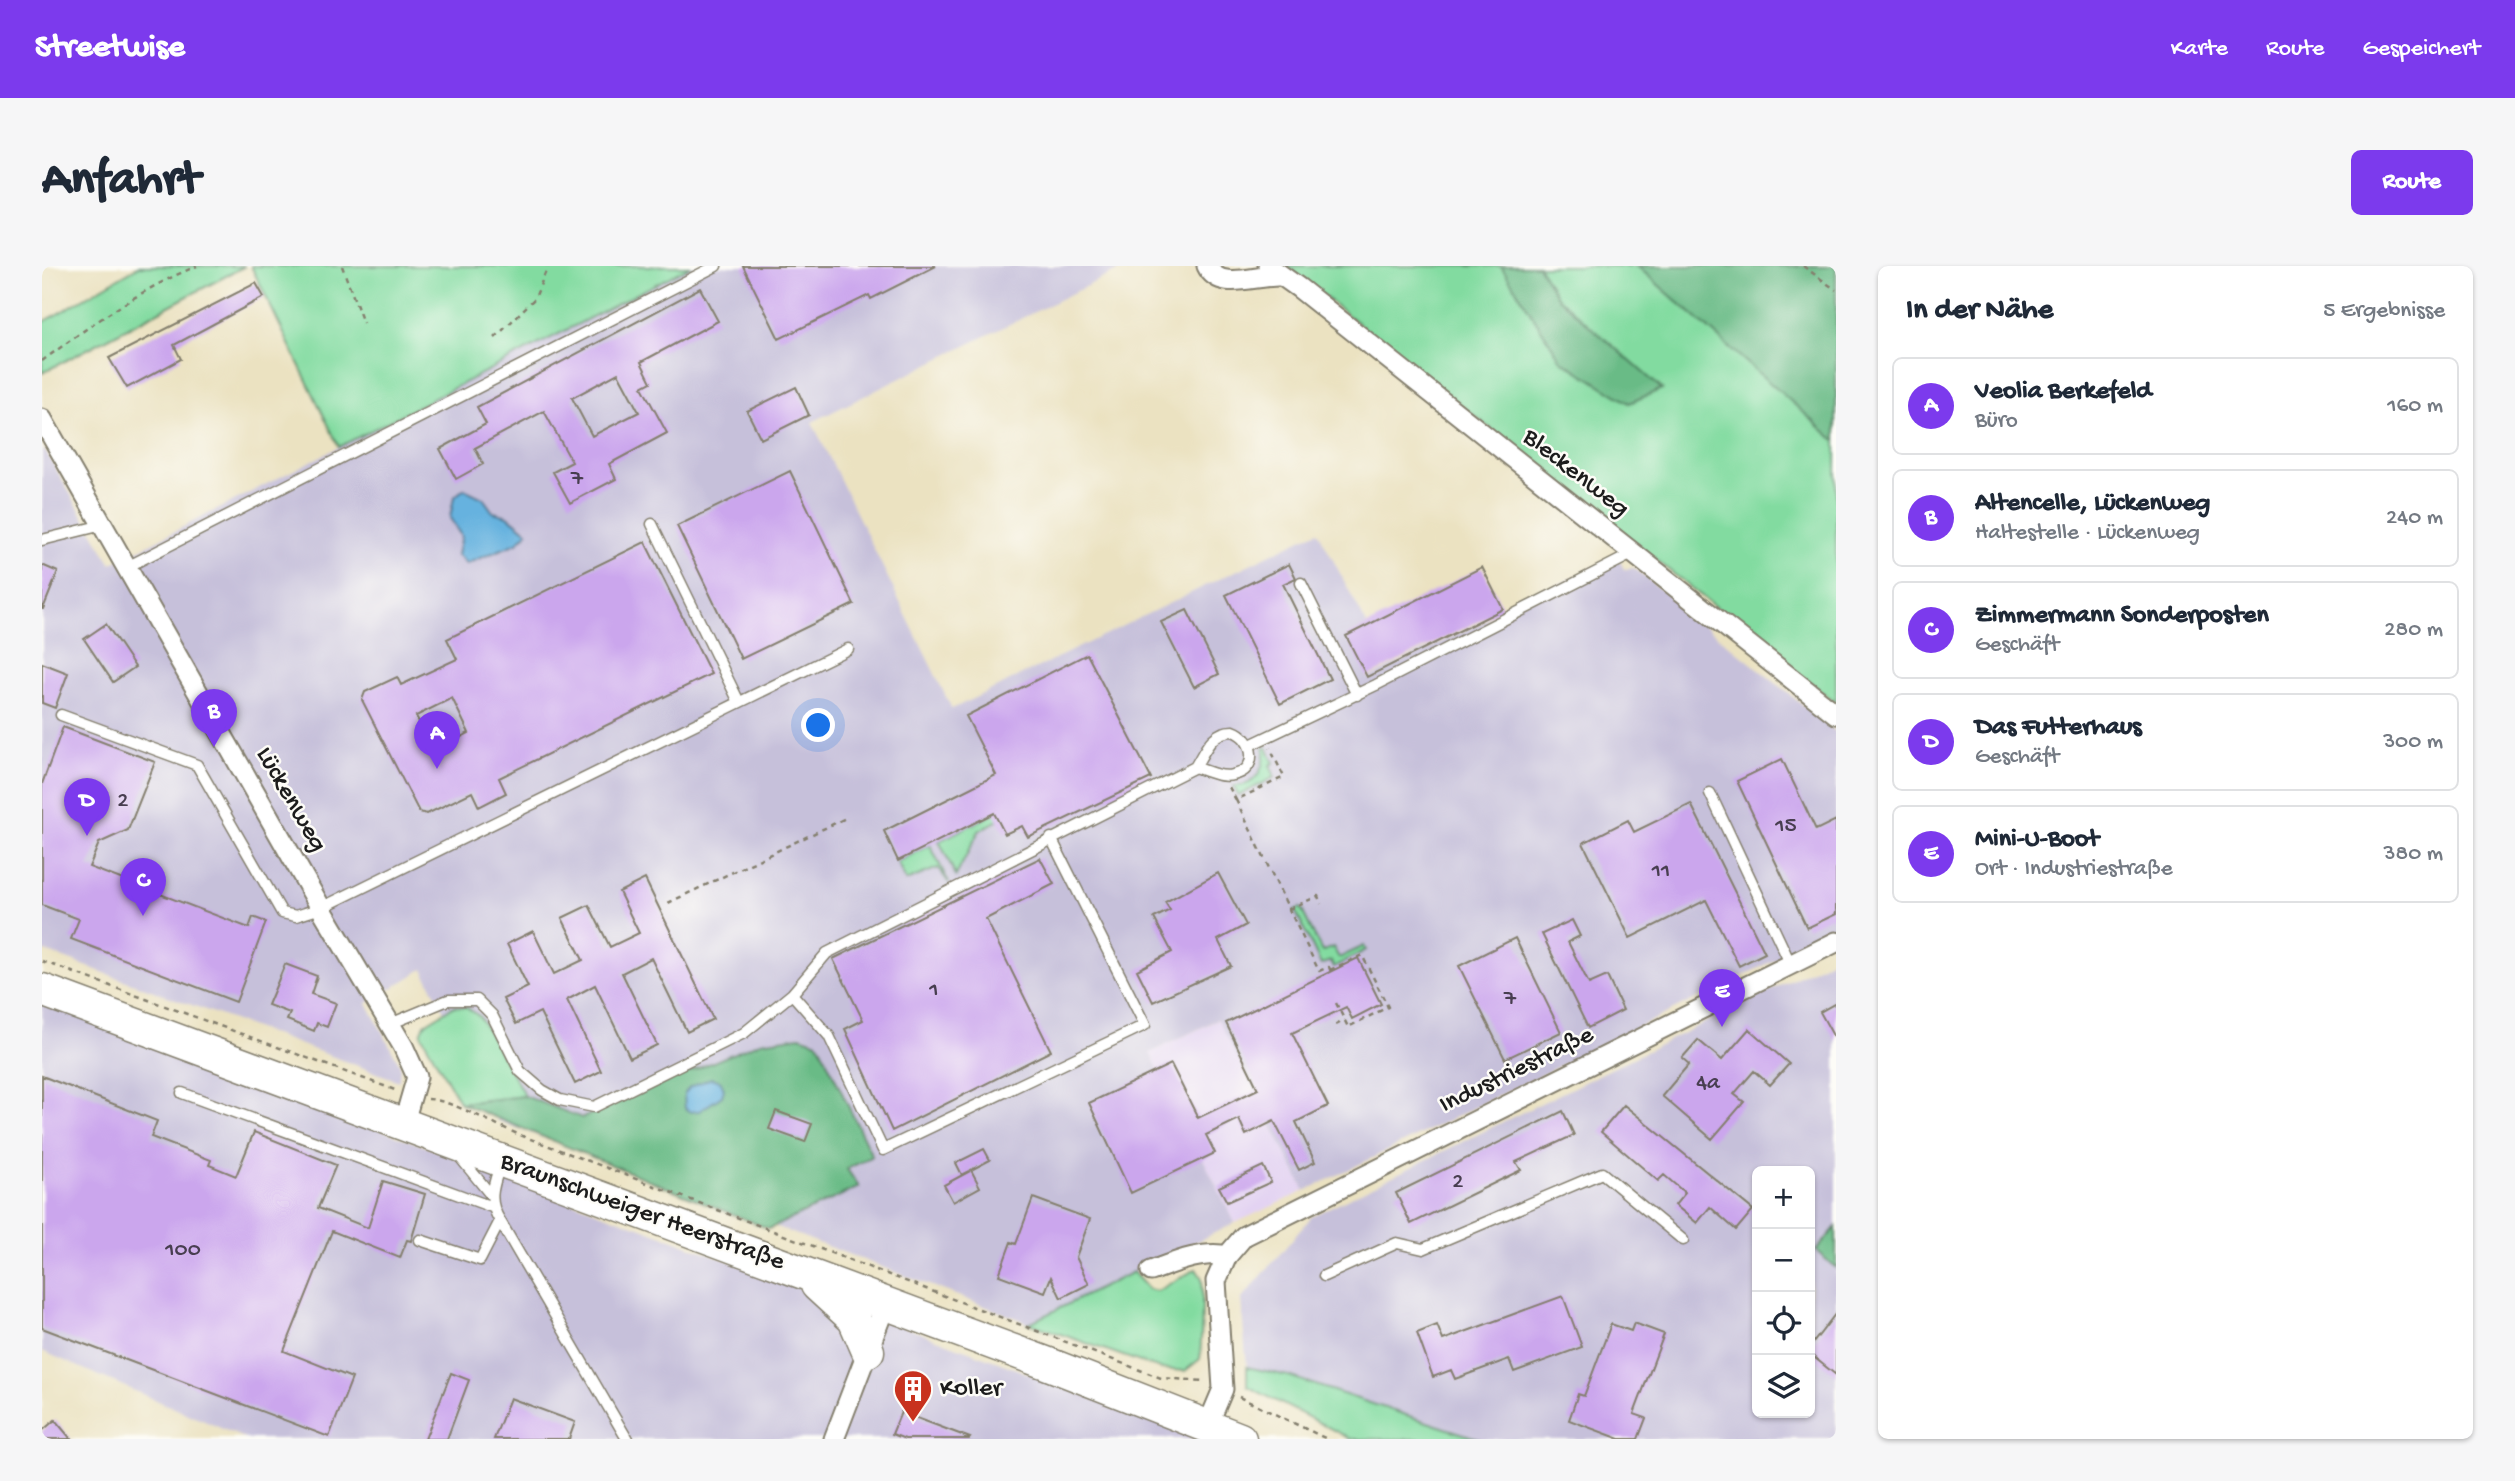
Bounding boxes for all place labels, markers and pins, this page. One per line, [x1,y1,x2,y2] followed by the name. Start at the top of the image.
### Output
[191,689,237,747] pin: B
[414,711,460,769] pin: A
[64,778,110,836] pin: D
[120,858,166,916] pin: C
[1699,969,1745,1027] pin: E
[892,1368,934,1423] building icon: Koller
[940,1374,1005,1405] place label: Koller

